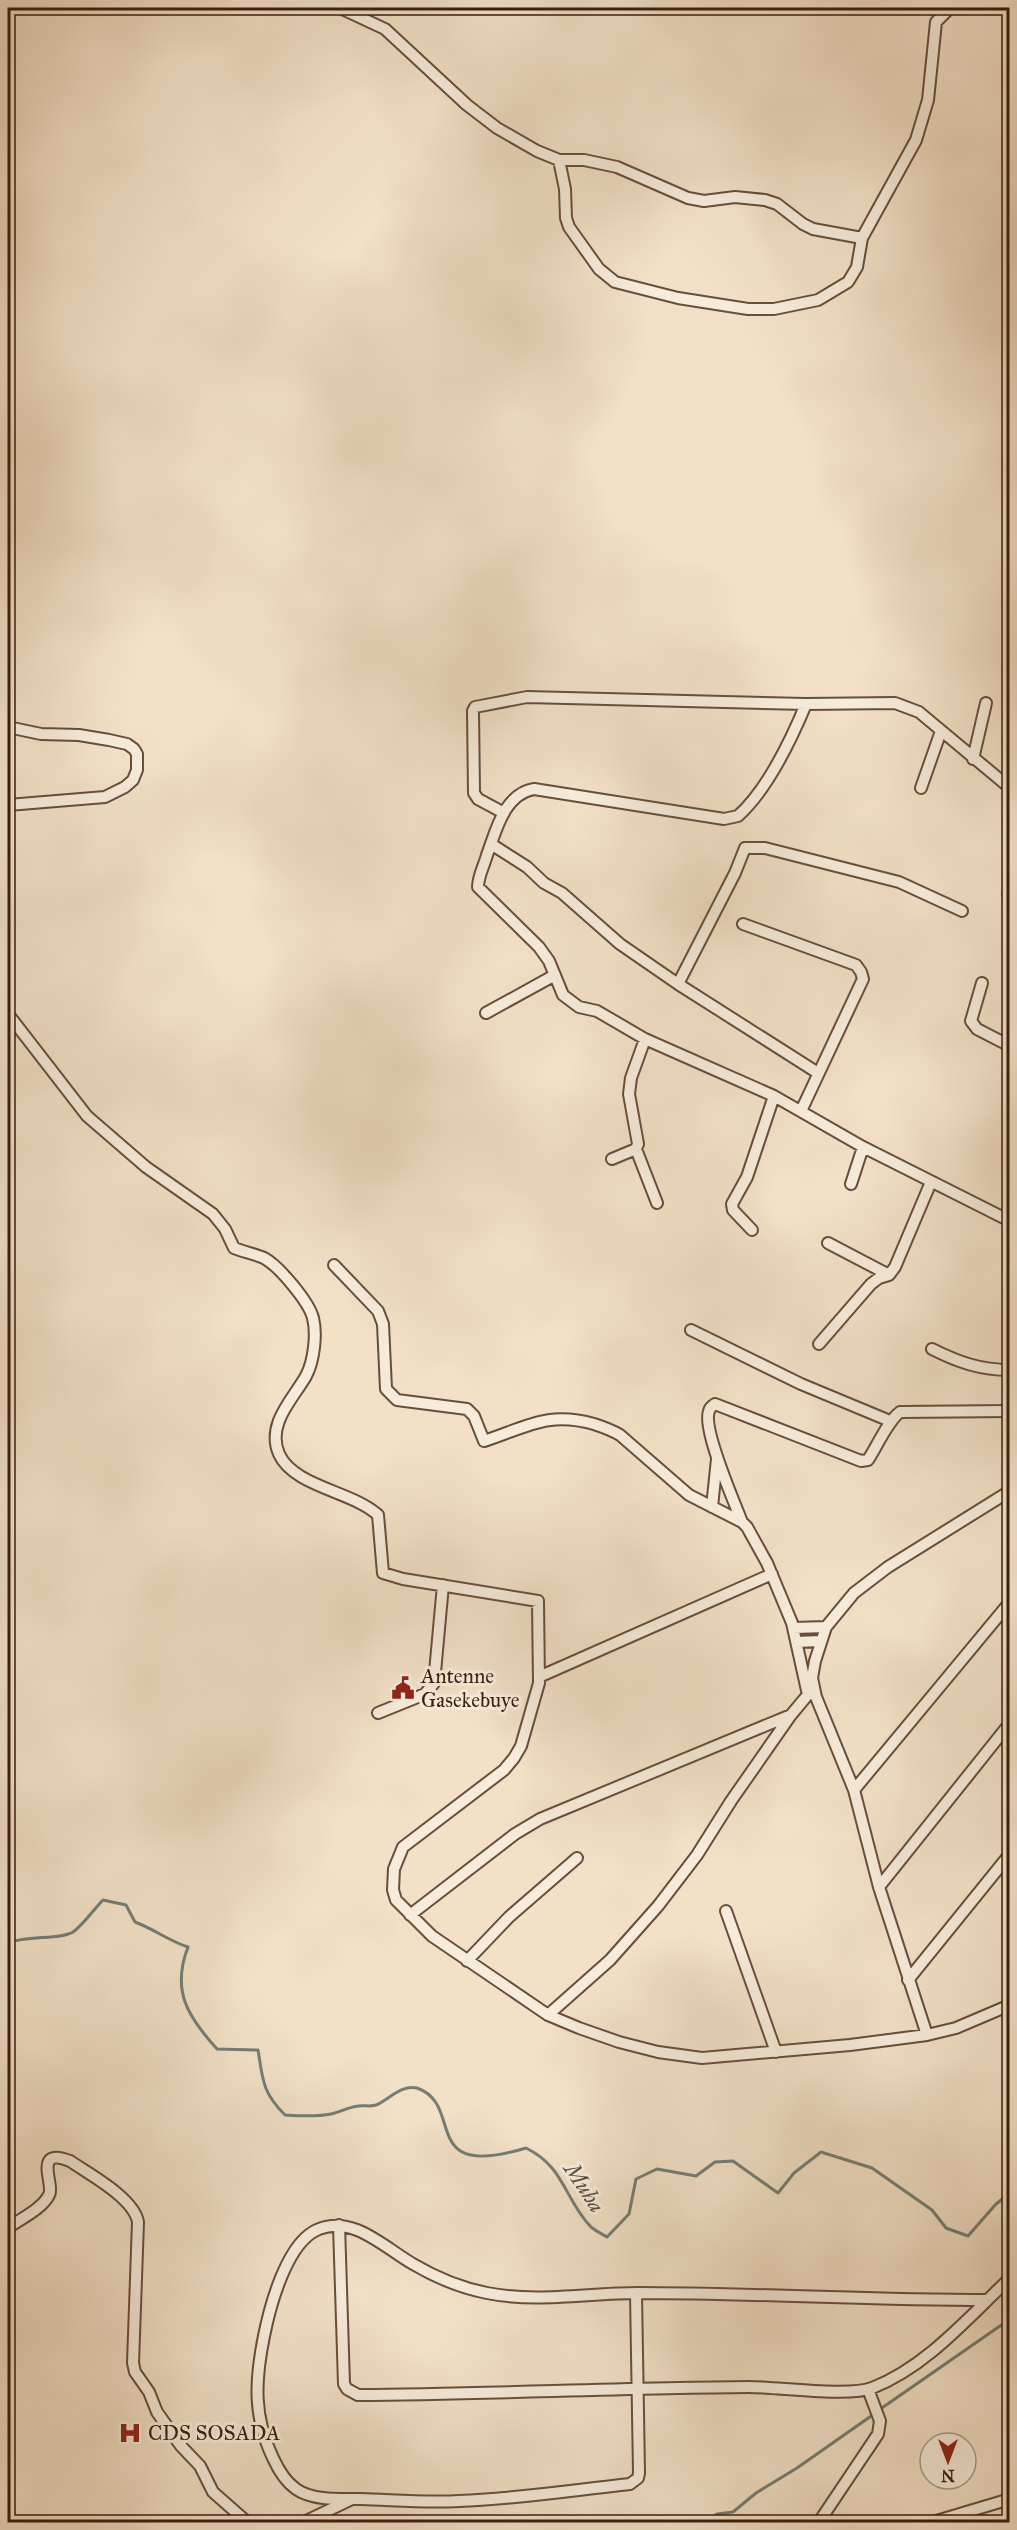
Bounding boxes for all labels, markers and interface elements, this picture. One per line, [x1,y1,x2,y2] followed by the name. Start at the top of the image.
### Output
[420,1663,520,1713] place label: Antenne Gasekebuye
[390,1675,416,1701] public building icon: Antenne Gasekebuye
[557,2156,611,2217] water label: Muha
[117,2420,143,2446] hospital icon: CDS SOSADA
[148,2420,280,2446] place label: CDS SOSADA
[918,2431,978,2491] north arrow
[941,2466,955,2485] text: N

